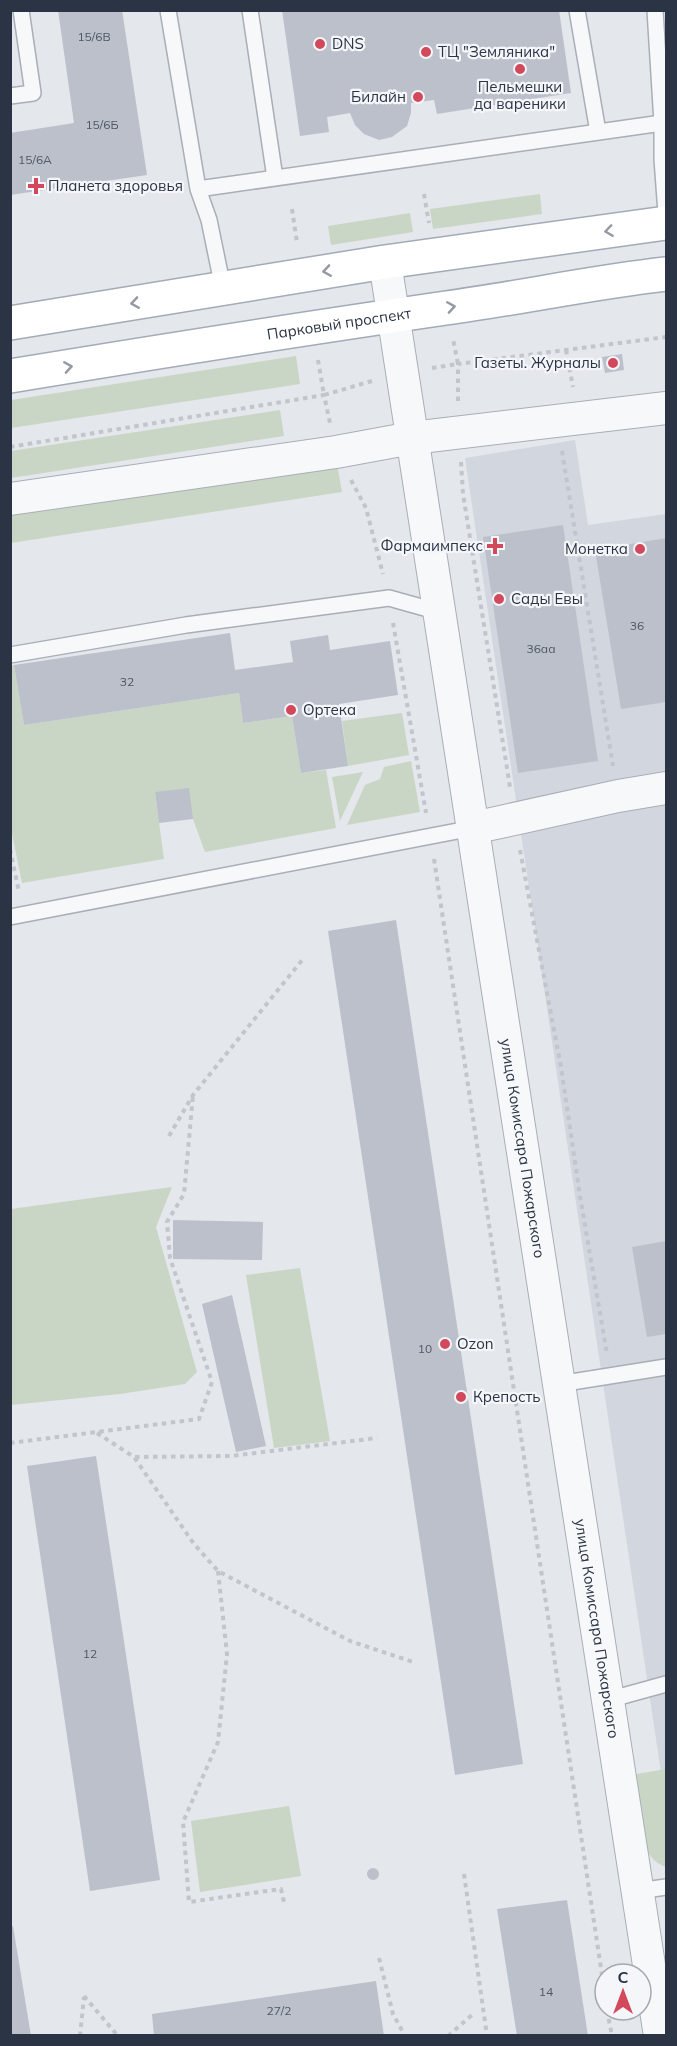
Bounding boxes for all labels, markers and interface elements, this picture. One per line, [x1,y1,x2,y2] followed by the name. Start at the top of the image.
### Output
[77,29,111,44] house number: 15/6В
[332,34,364,53] place label: DNS
[313,37,327,51] marker: DNS
[438,42,555,61] place label: ТЦ "Земляника"
[419,45,433,59] marker: ТЦ "Земляника"
[513,62,527,76] marker: Пельмешки да вареники
[474,77,566,113] place label: Пельмешки да вареники
[351,87,406,106] place label: Билайн
[411,90,425,104] marker: Билайн
[85,117,119,132] house number: 15/6Б
[18,152,52,167] house number: 15/6А
[48,176,183,195] place label: Планета здоровья
[29,179,43,193] marker: Планета здоровья
[604,224,613,236] one-way arrow
[322,264,332,277] one-way arrow
[130,296,139,308] one-way arrow
[446,302,456,314] one-way arrow
[265,303,412,344] street label: Парковый проспект
[474,353,601,372] place label: Газеты. Журналы
[606,356,620,370] marker: Газеты. Журналы
[63,361,73,374] one-way arrow
[381,536,483,555] place label: Фармаимпекс
[488,539,502,553] marker: Фармаимпекс
[565,539,628,558] place label: Монетка
[633,542,647,556] marker: Монетка
[511,589,583,608] place label: Сады Евы
[492,592,506,606] marker: Сады Евы
[630,618,644,633] house number: 36
[526,641,556,656] house number: 36аа
[120,674,134,689] house number: 32
[303,700,356,719] place label: Ортека
[284,703,298,717] marker: Ортека
[496,1037,549,1260] street label: улица Комиссара Пожарского
[457,1334,494,1353] place label: Ozon
[438,1337,452,1351] marker: Ozon
[418,1341,432,1356] house number: 10
[473,1387,541,1406] place label: Крепость
[454,1390,468,1404] marker: Крепость
[571,1517,624,1740] street label: улица Комиссара Пожарского
[83,1646,97,1661] house number: 12
[593,1962,653,2022] north arrow
[618,1967,629,1987] text: С
[539,1984,553,1999] house number: 14
[266,2003,292,2018] house number: 27/2

